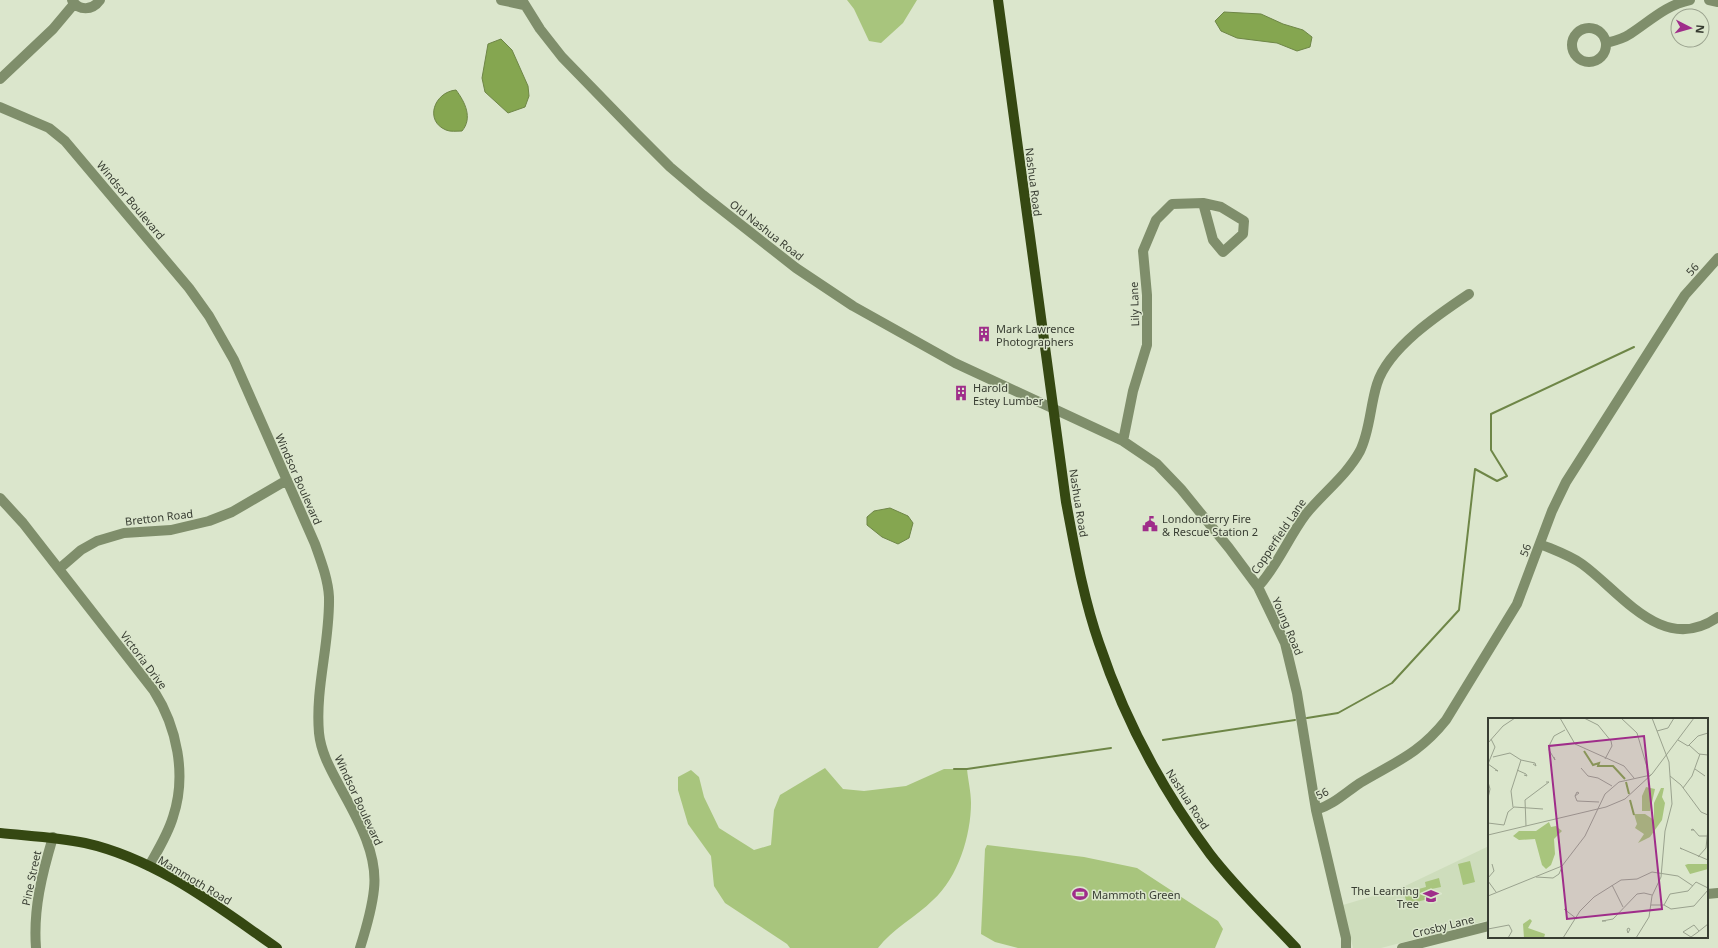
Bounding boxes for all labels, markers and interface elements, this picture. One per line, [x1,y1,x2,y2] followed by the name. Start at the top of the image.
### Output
[1670,8,1710,48] north arrow
[1693,24,1708,34] text: N
[1022,147,1046,217] street label: Nashua Road
[94,158,168,242] street label: Windsor Boulevard
[727,196,807,264] street label: Old Nashua Road
[1682,259,1702,279] street label: 56
[1126,281,1142,327] street label: Lily Lane
[996,321,1075,349] place label: Mark Lawrence Photographers
[975,325,993,343] building icon: Mark Lawrence Photographers
[973,380,1044,408] place label: Harold Estey Lumber
[952,384,970,402] building icon: Harold Estey Lumber
[272,431,326,527] street label: Windsor Boulevard
[1066,468,1092,538] street label: Nashua Road
[1247,495,1309,577] street label: Copperfield Lane
[124,505,194,529] street label: Bretton Road
[1162,511,1258,539] place label: Londonderry Fire & Rescue Station 2
[1141,515,1159,533] public building icon: Londonderry Fire & Rescue Station 2
[1516,542,1534,558] street label: 56
[1269,595,1307,657] street label: Young Road
[117,628,171,692] street label: Victoria Drive
[1488,718,1708,938] inset map
[331,752,387,848] street label: Windsor Boulevard
[1163,766,1213,832] street label: Nashua Road
[1313,783,1331,803] street label: 56
[18,849,44,907] street label: Pine Street
[155,852,235,908] street label: Mammoth Road
[1351,883,1419,911] place label: The Learning Tree
[1071,885,1089,903] sports icon: Mammoth Green
[1092,887,1181,902] place label: Mammoth Green
[1422,887,1440,905] school or university icon: The Learning Tree
[1411,911,1475,941] street label: Crosby Lane

